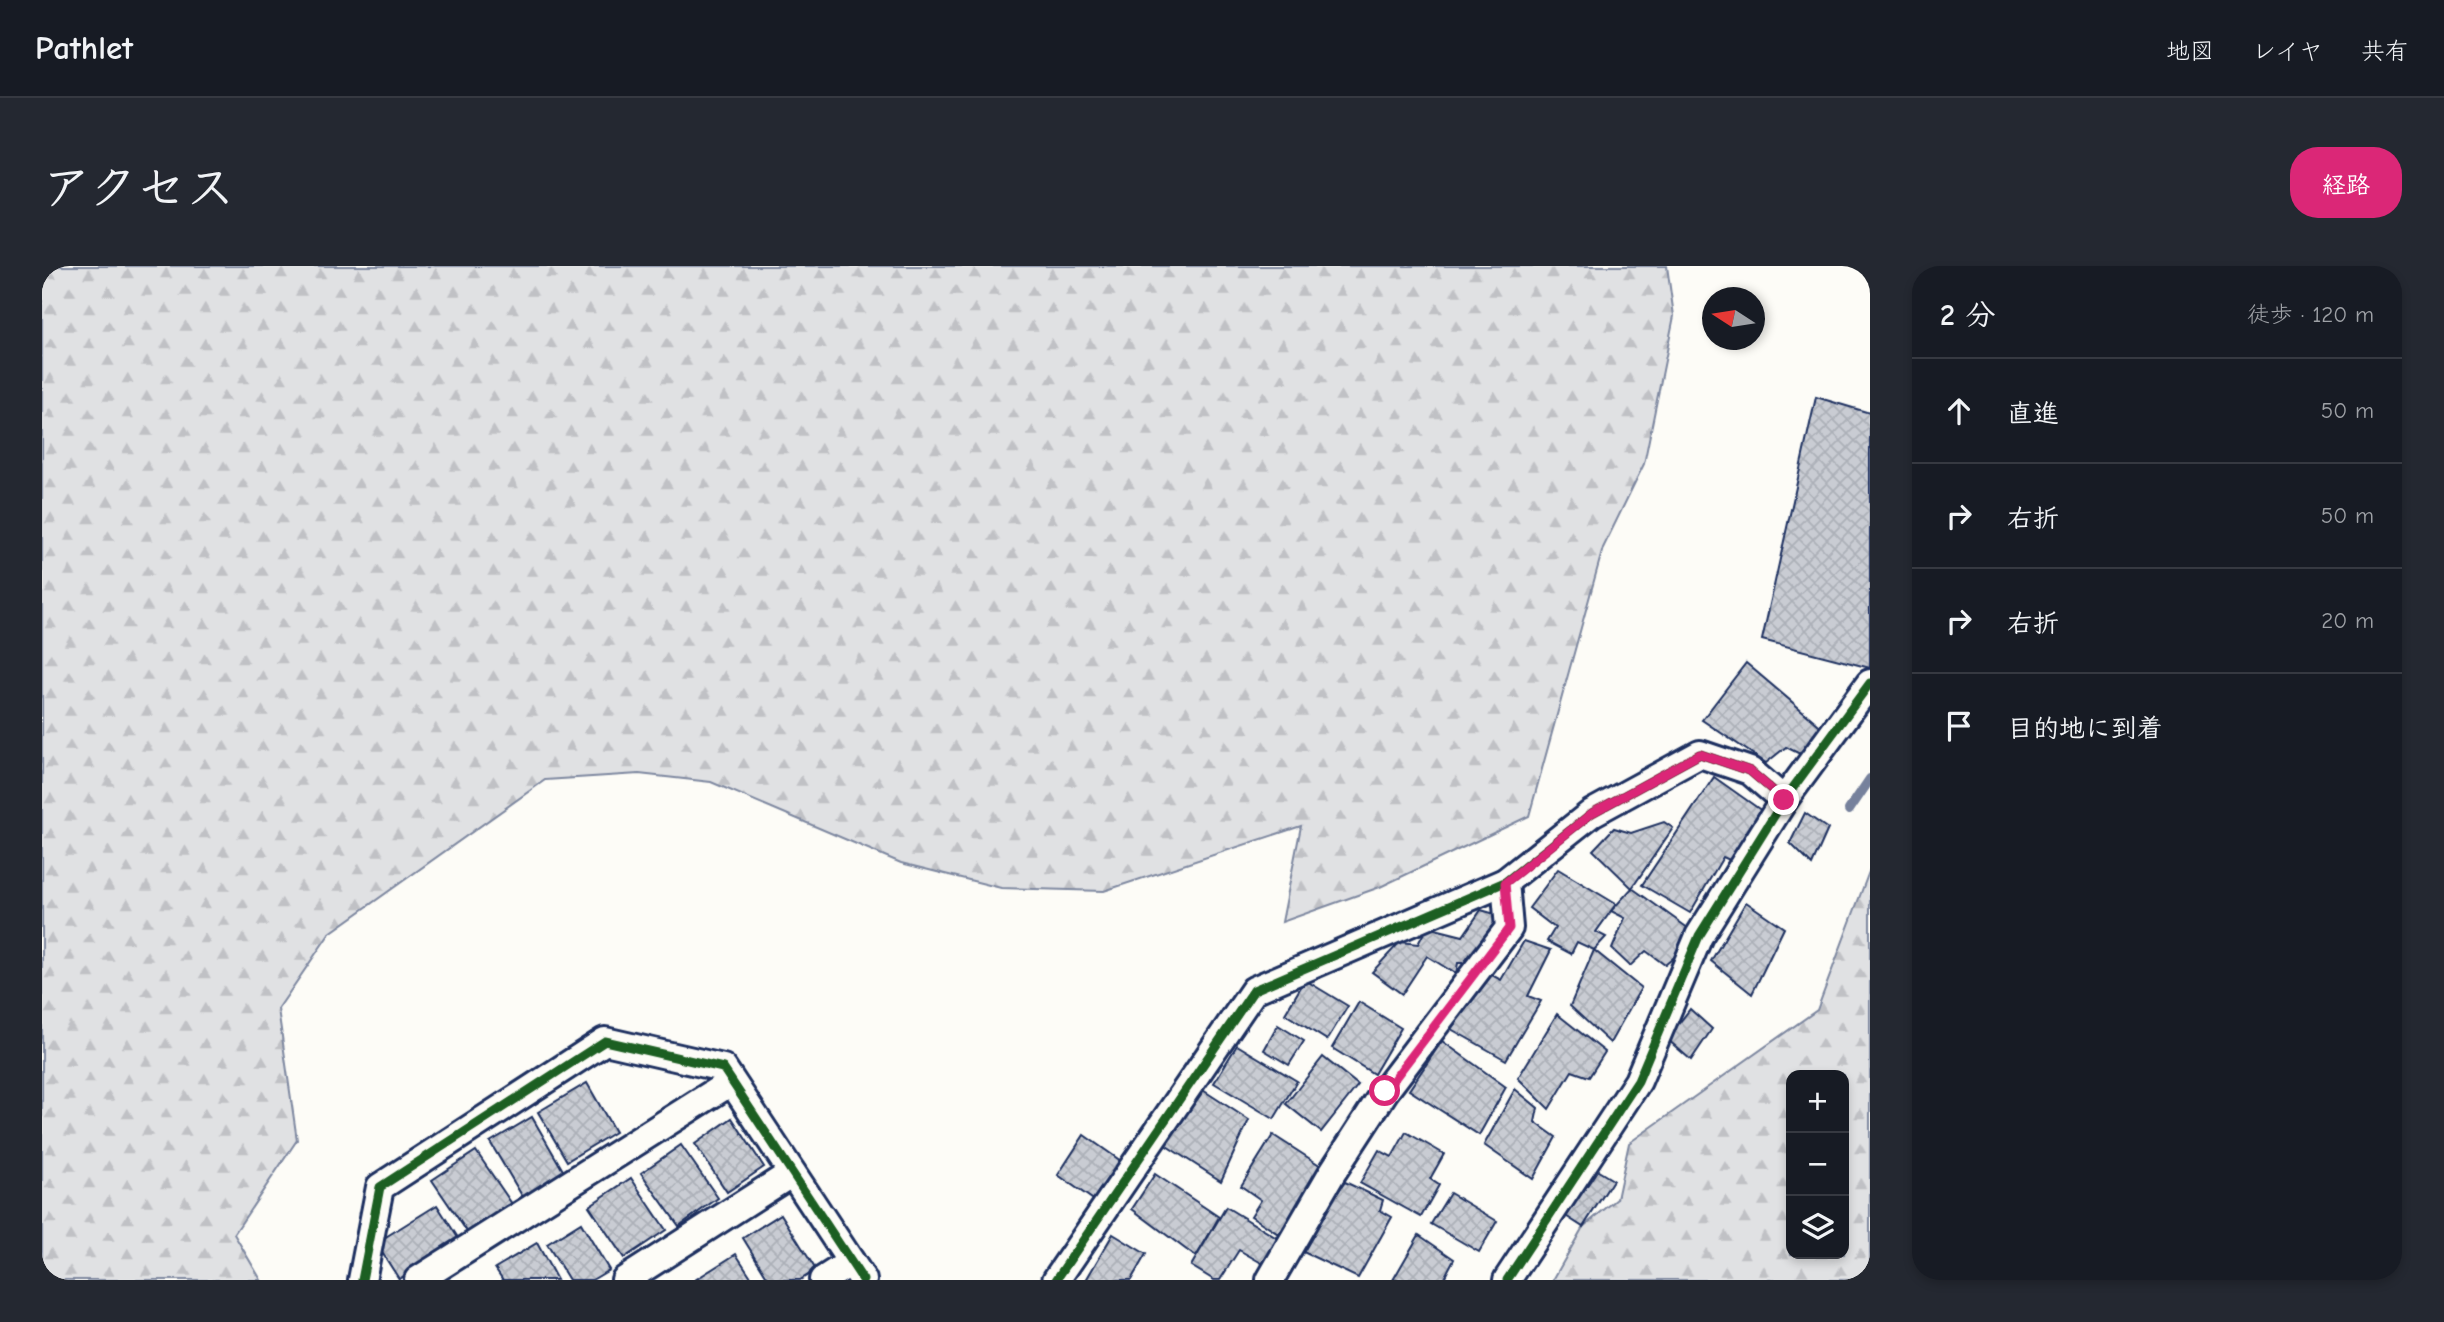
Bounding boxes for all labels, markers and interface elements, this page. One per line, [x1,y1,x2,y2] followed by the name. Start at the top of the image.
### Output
[35,29,133,67] text: Pathlet
[2166,37,2214,65] text: 地図
[2252,37,2323,65] text: レイヤ
[2361,37,2409,65] text: 共有
[2290,147,2402,218] button: 経路
[42,160,235,216] text: アクセス
[1702,287,1765,350] north arrow
[1940,298,1996,333] text: 2 分
[2247,301,2374,328] text: 徒歩 · 120 m
[1940,392,1978,430] icon: ahead
[2321,397,2374,424] text: 50 m
[2007,399,2059,429] text: 直進
[1940,497,1978,535] icon: right
[2321,502,2374,529] text: 50 m
[2007,504,2059,534] text: 右折
[1940,602,1978,640] icon: right
[2321,607,2374,634] text: 20 m
[2007,609,2059,639] text: 右折
[1940,707,1978,745] icon: arrive
[2007,714,2163,744] text: 目的地に到着
[1768,784,1799,815] route end
[1786,1070,1849,1259] map controls
[1786,1070,1849,1133] button: +
[1369,1075,1400,1106] route start
[1786,1133,1849,1196] button: −
[1786,1196,1849,1259] button: layers

